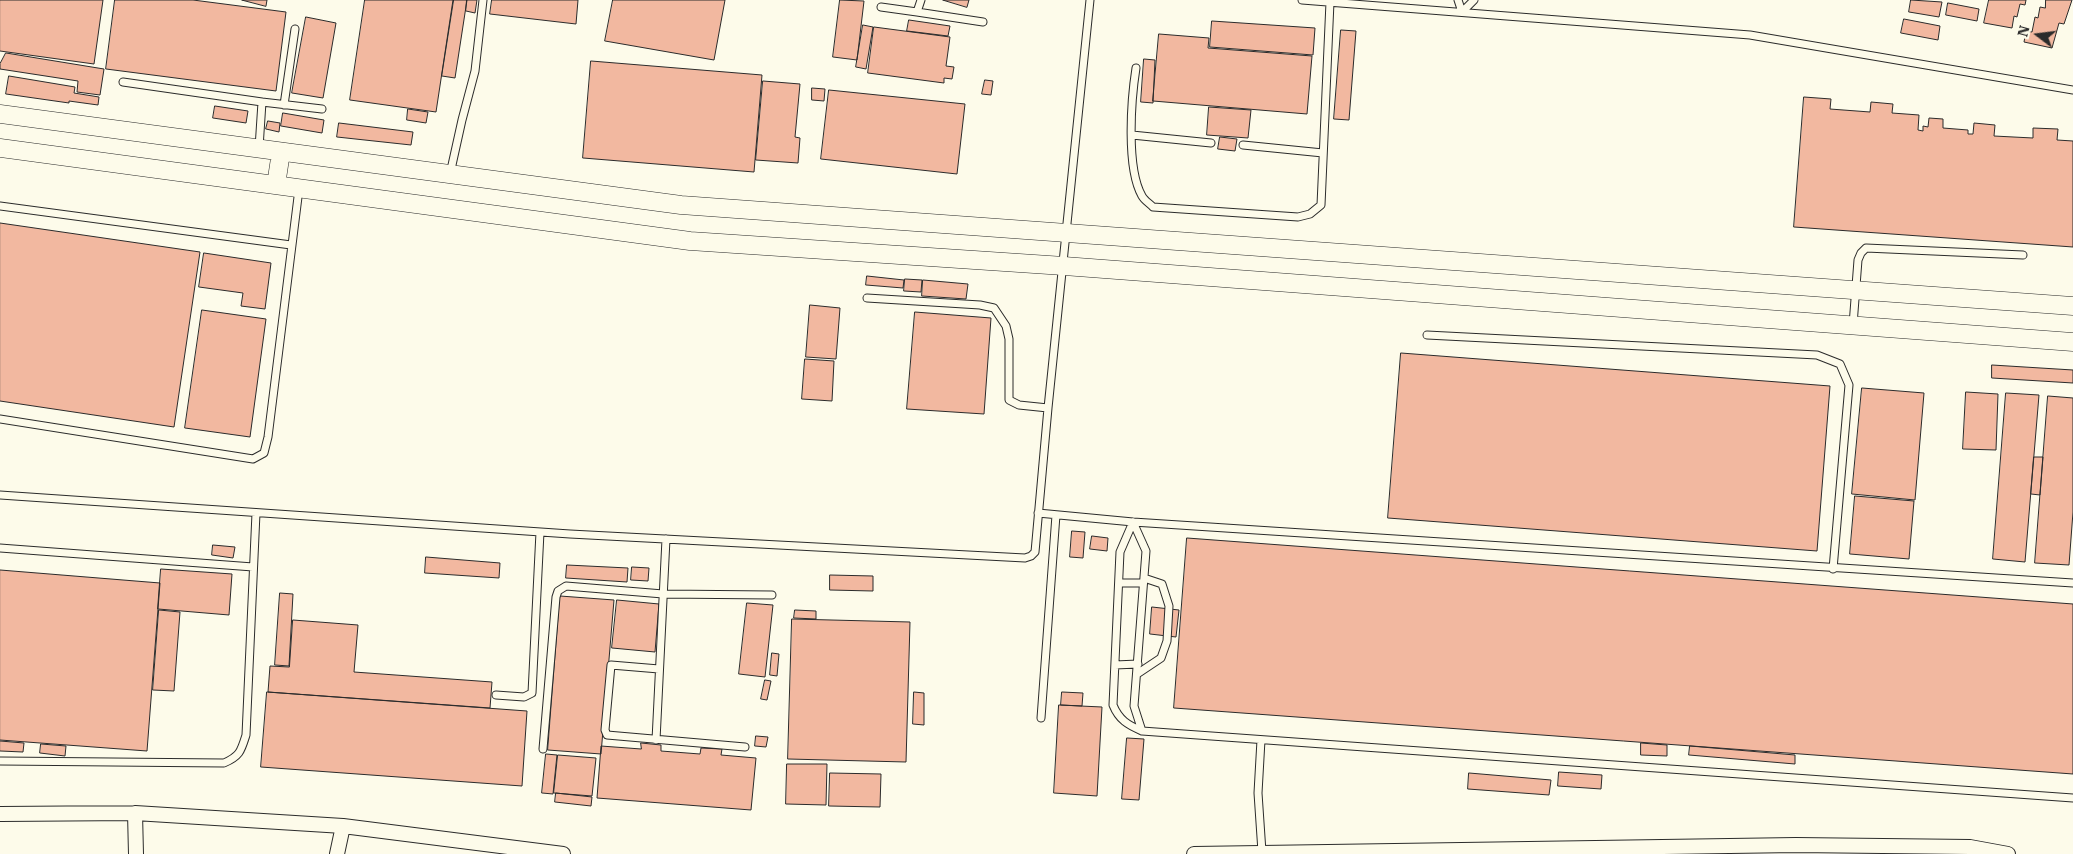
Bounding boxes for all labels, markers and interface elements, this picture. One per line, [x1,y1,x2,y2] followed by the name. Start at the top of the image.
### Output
[2013,10,2063,60] north arrow
[2013,23,2034,39] text: N

